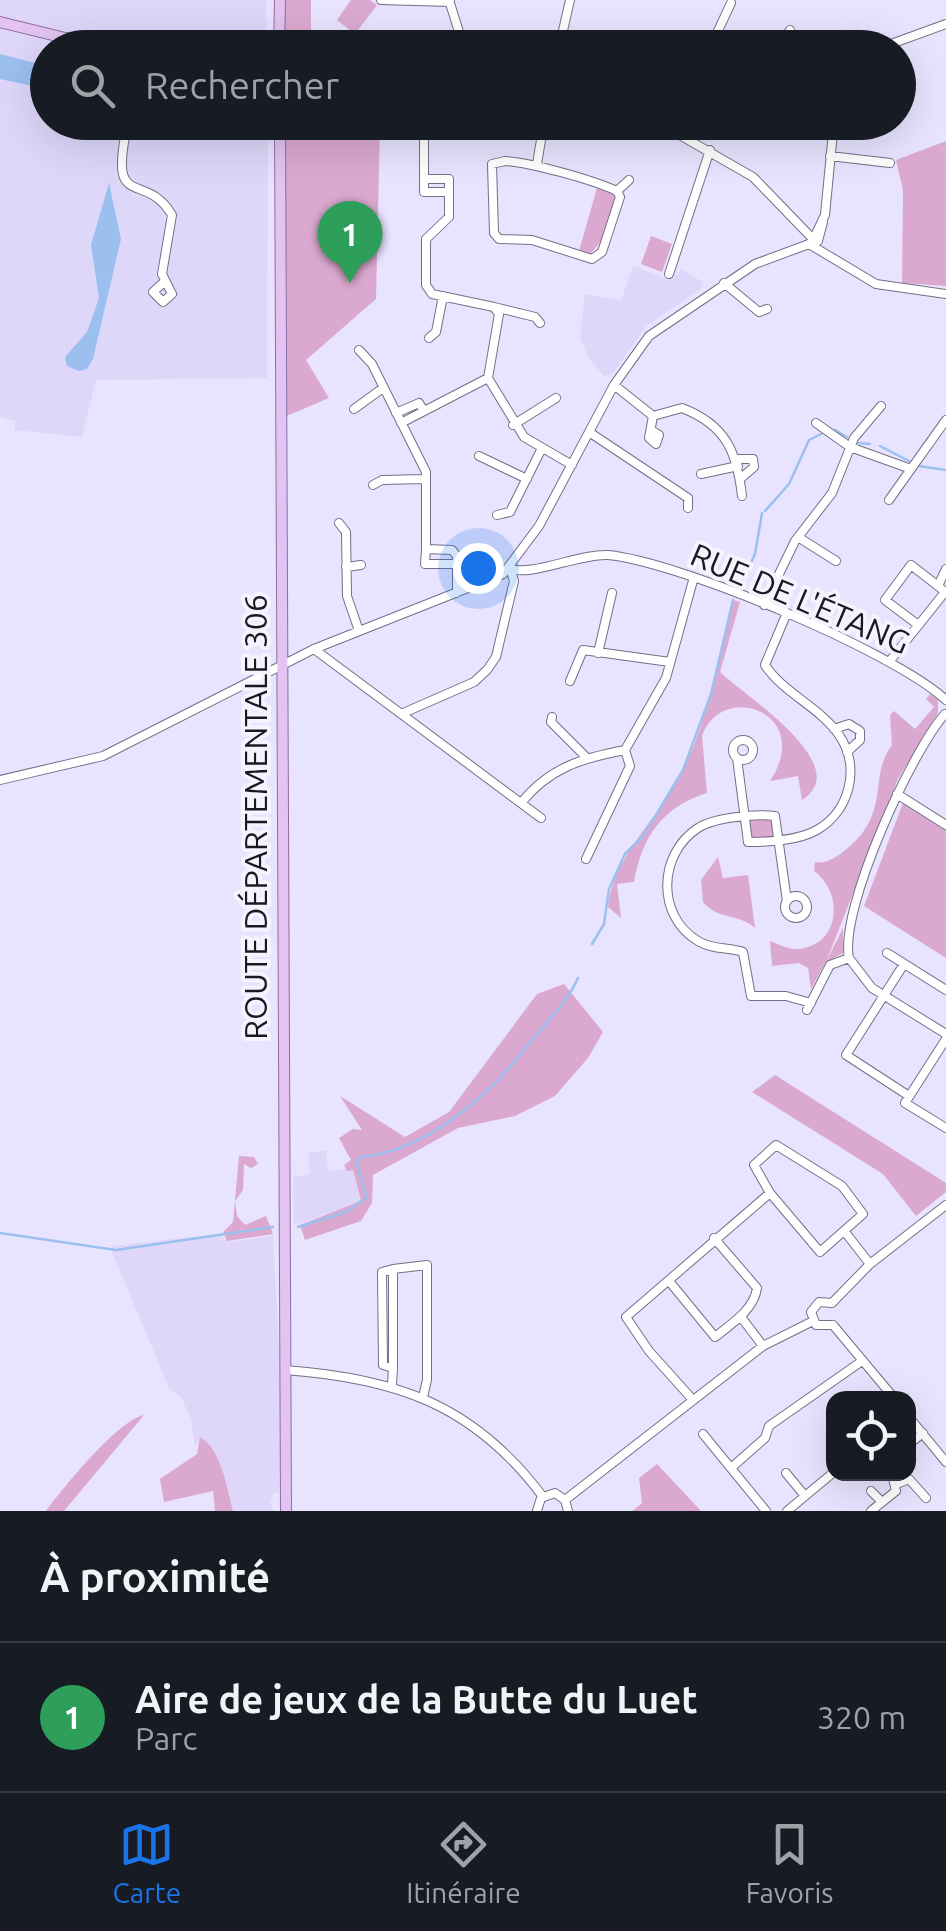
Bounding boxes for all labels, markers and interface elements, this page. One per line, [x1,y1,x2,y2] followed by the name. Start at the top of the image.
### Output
[30,30,916,140] search box
[65,58,120,113] icon: search
[145,64,339,106] text: Rechercher
[318,200,382,283] pin: 1
[686,536,915,660] street label: RUE DE L'ÉTANG
[453,543,504,594] your location
[237,594,273,1040] street label: ROUTE DÉPARTEMENTALE 306
[826,1391,916,1481] map controls
[826,1391,916,1481] button: locate
[40,1553,270,1600] text: À proximité
[135,1678,698,1720] text: Aire de jeux de la Butte du Luet
[63,1699,82,1735] text: 1
[817,1699,906,1735] text: 320 m
[135,1720,197,1756] text: Parc
[113,1817,181,1908] tab: Carte
[406,1817,521,1908] tab: Itinéraire
[746,1817,833,1908] tab: Favoris

